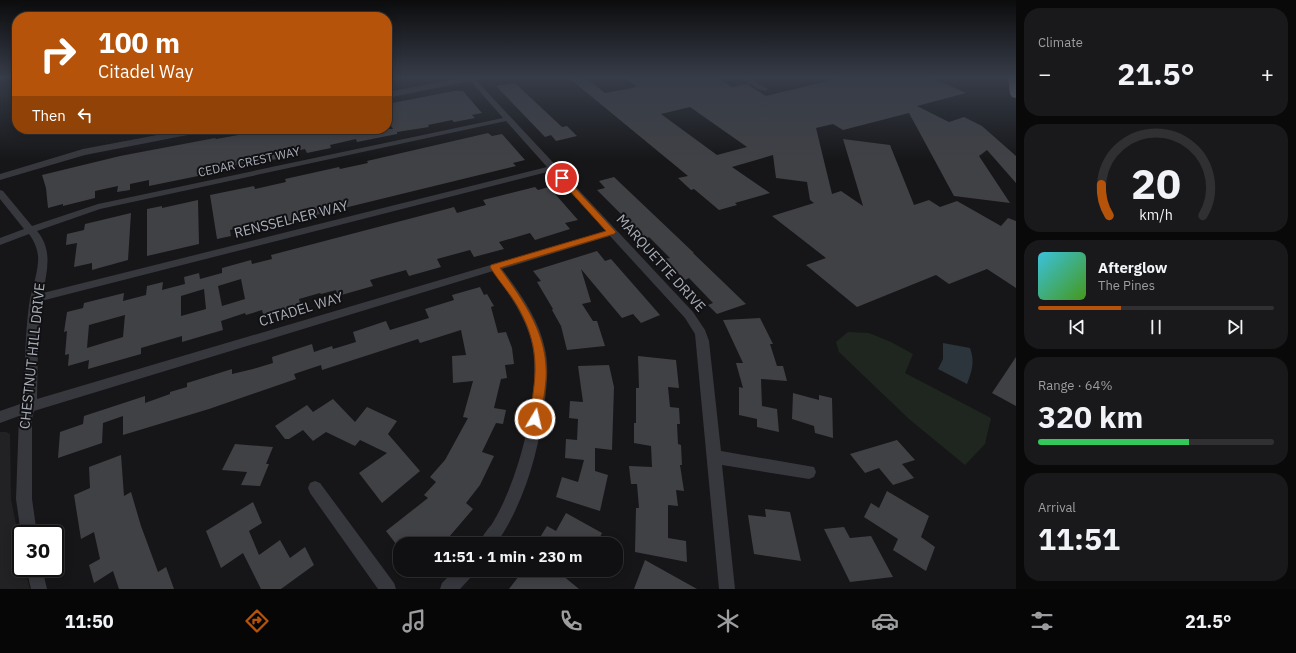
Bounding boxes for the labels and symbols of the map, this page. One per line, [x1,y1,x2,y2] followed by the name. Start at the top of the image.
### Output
[196,143,301,180] street label: CEDAR CREST WAY
[545,161,579,195] pin
[232,196,351,242] street label: RENSSELAER WAY
[612,210,710,316] street label: MARQUETTE DRIVE
[15,282,49,430] street label: CHESTNUT HILL DRIVE
[257,287,346,330] street label: CITADEL WAY
[514,398,556,440] position arrow
[12,525,64,577] speed limit sign: 30

